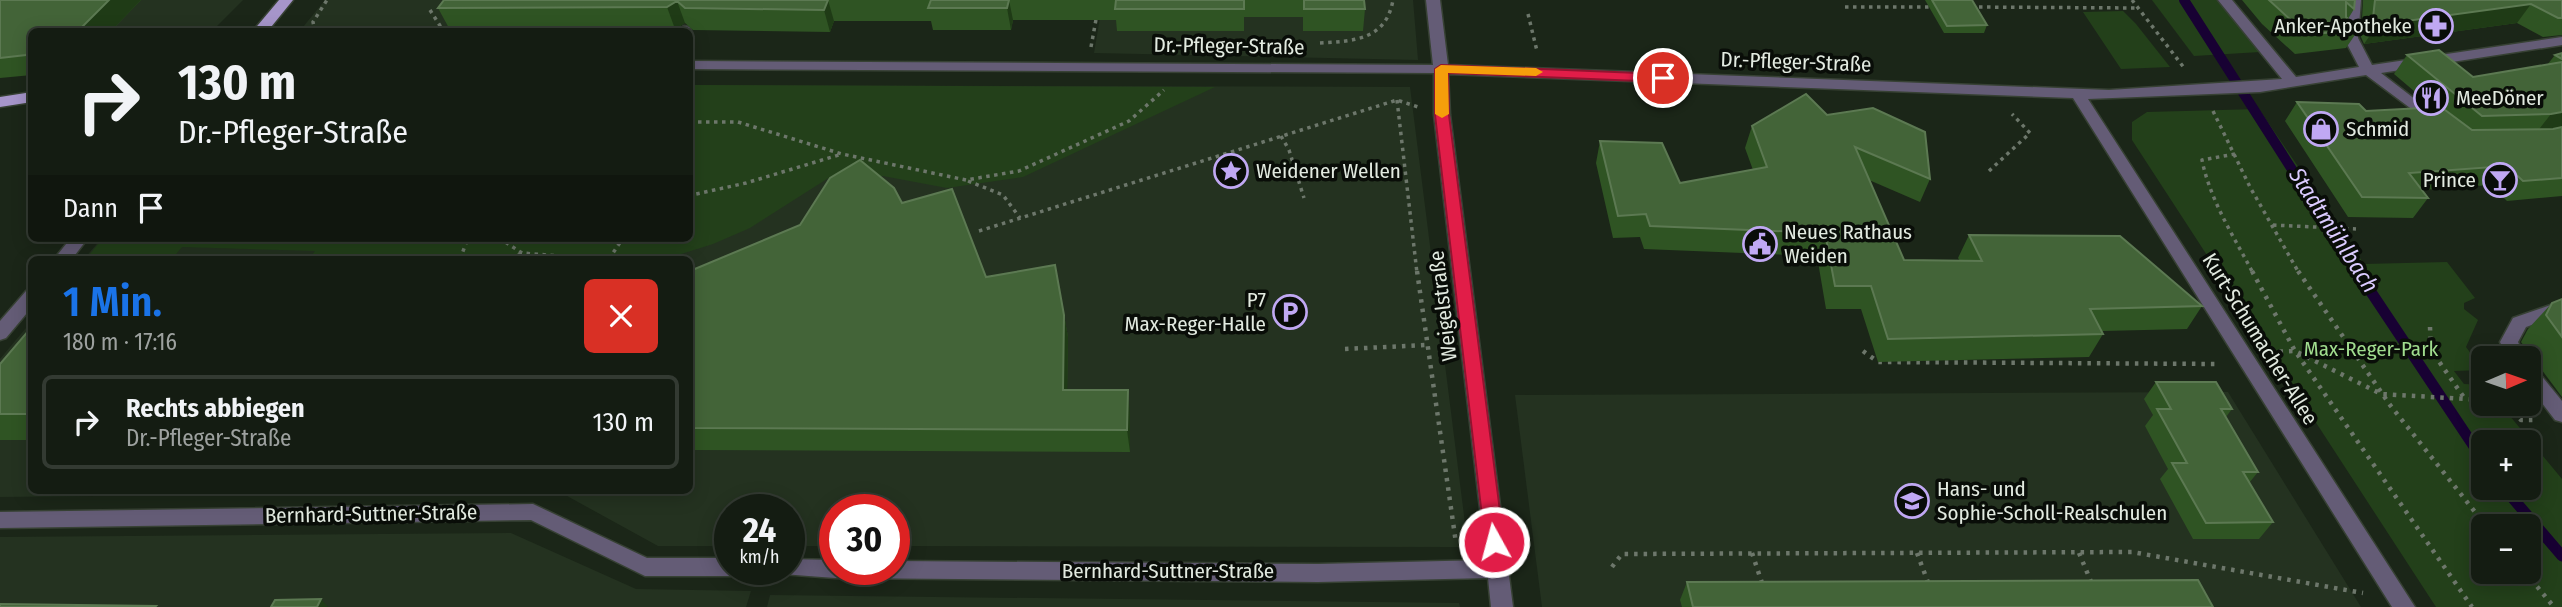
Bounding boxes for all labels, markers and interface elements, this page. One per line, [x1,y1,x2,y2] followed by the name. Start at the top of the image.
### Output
[2417,7,2455,45] pharmacy icon: Anker-Apotheke
[2274,13,2412,39] place label: Anker-Apotheke
[1153,32,1305,60] street label: Dr.-Pfleger-Straße
[1720,46,1872,78] street label: Dr.-Pfleger-Straße
[1633,48,1693,108] pin
[178,53,296,112] text: 130 m
[63,56,154,147] icon: right
[1644,59,1682,97] icon: arrive
[2412,79,2450,117] restaurant icon: MeeDöner
[2456,85,2544,111] place label: MeeDöner
[2302,110,2340,148] shop icon: Schmid
[178,113,408,151] text: Dr.-Pfleger-Straße
[2346,116,2409,142] place label: Schmid
[1212,152,1250,190] place icon: Weidener Wellen
[1256,158,1401,184] place label: Weidener Wellen
[2283,161,2385,298] water label: Stadtmühlbach
[2481,161,2519,199] bar icon: Prince
[2423,167,2476,193] place label: Prince
[132,189,170,227] icon: arrive
[63,193,118,224] text: Dann
[1784,219,1912,269] place label: Neues Rathaus Weiden
[1741,225,1779,263] public building icon: Neues Rathaus Weiden
[2197,248,2323,430] street label: Kurt-Schumacher-Allee
[1423,249,1463,363] street label: Weigelstraße
[63,277,162,327] text: 1 Min.
[584,279,658,353] button: close
[1125,287,1266,337] place label: P7 Max-Reger-Halle
[1271,293,1309,331] parking icon: P7 Max-Reger-Halle
[63,328,177,356] text: 180 m · 17:16
[2304,336,2438,362] park label: Max-Reger-Park
[2471,346,2541,416] north arrow
[2471,346,2541,584] map controls
[126,393,305,424] text: Rechts abbiegen
[67,403,105,441] icon: right
[592,407,654,438] text: 130 m
[126,424,291,452] text: Dr.-Pfleger-Straße
[2471,430,2541,500] button: +
[1937,476,2167,526] place label: Hans- und Sophie-Scholl-Realschulen
[1893,482,1931,520] school or university icon: Hans- und Sophie-Scholl-Realschulen
[819,494,910,585] speed limit sign: 30
[265,499,477,529] street label: Bernhard-Suttner-Straße
[1457,505,1531,579] position arrow
[743,509,776,551] text: 24
[2471,514,2541,584] button: −
[739,546,780,568] text: km/h
[1062,558,1274,584] street label: Bernhard-Suttner-Straße

